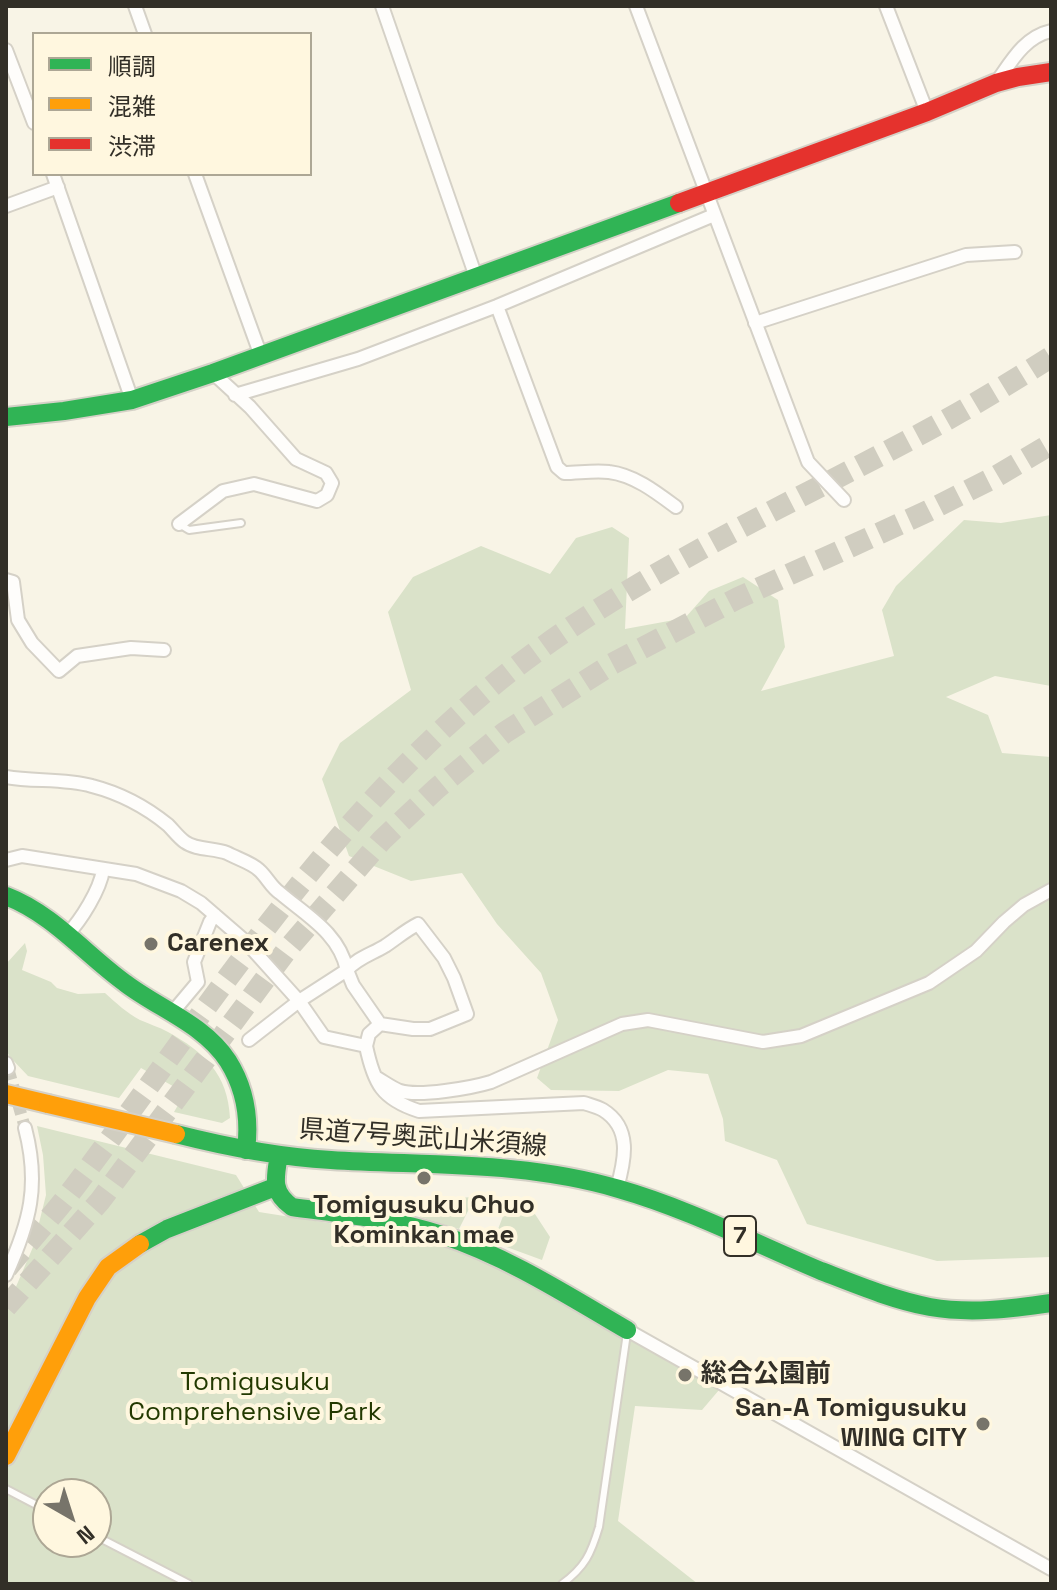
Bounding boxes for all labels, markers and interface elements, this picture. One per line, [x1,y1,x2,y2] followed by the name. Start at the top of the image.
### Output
[32,32,312,176] legend
[108,51,156,82] text: 順調
[108,91,156,122] text: 混雑
[108,131,156,162] text: 渋滞
[167,928,269,960] place label: Carenex
[142,935,160,953] marker: Carenex
[298,1115,548,1163] street label: 県道7号奥武山米須線
[415,1169,433,1187] marker: Tomigusuku Chuo Kominkan mae
[313,1190,535,1252] place label: Tomigusuku Chuo Kominkan mae
[724,1216,756,1256] road number: 7
[701,1359,831,1391] place label: 総合公園前
[676,1366,694,1384] marker: 総合公園前
[128,1367,382,1428] park label: Tomigusuku Comprehensive Park
[735,1393,967,1454] place label: San-A Tomigusuku WING CITY
[974,1415,992,1433] marker: San-A Tomigusuku WING CITY
[32,1478,112,1558] north arrow
[71,1520,100,1551] text: N

